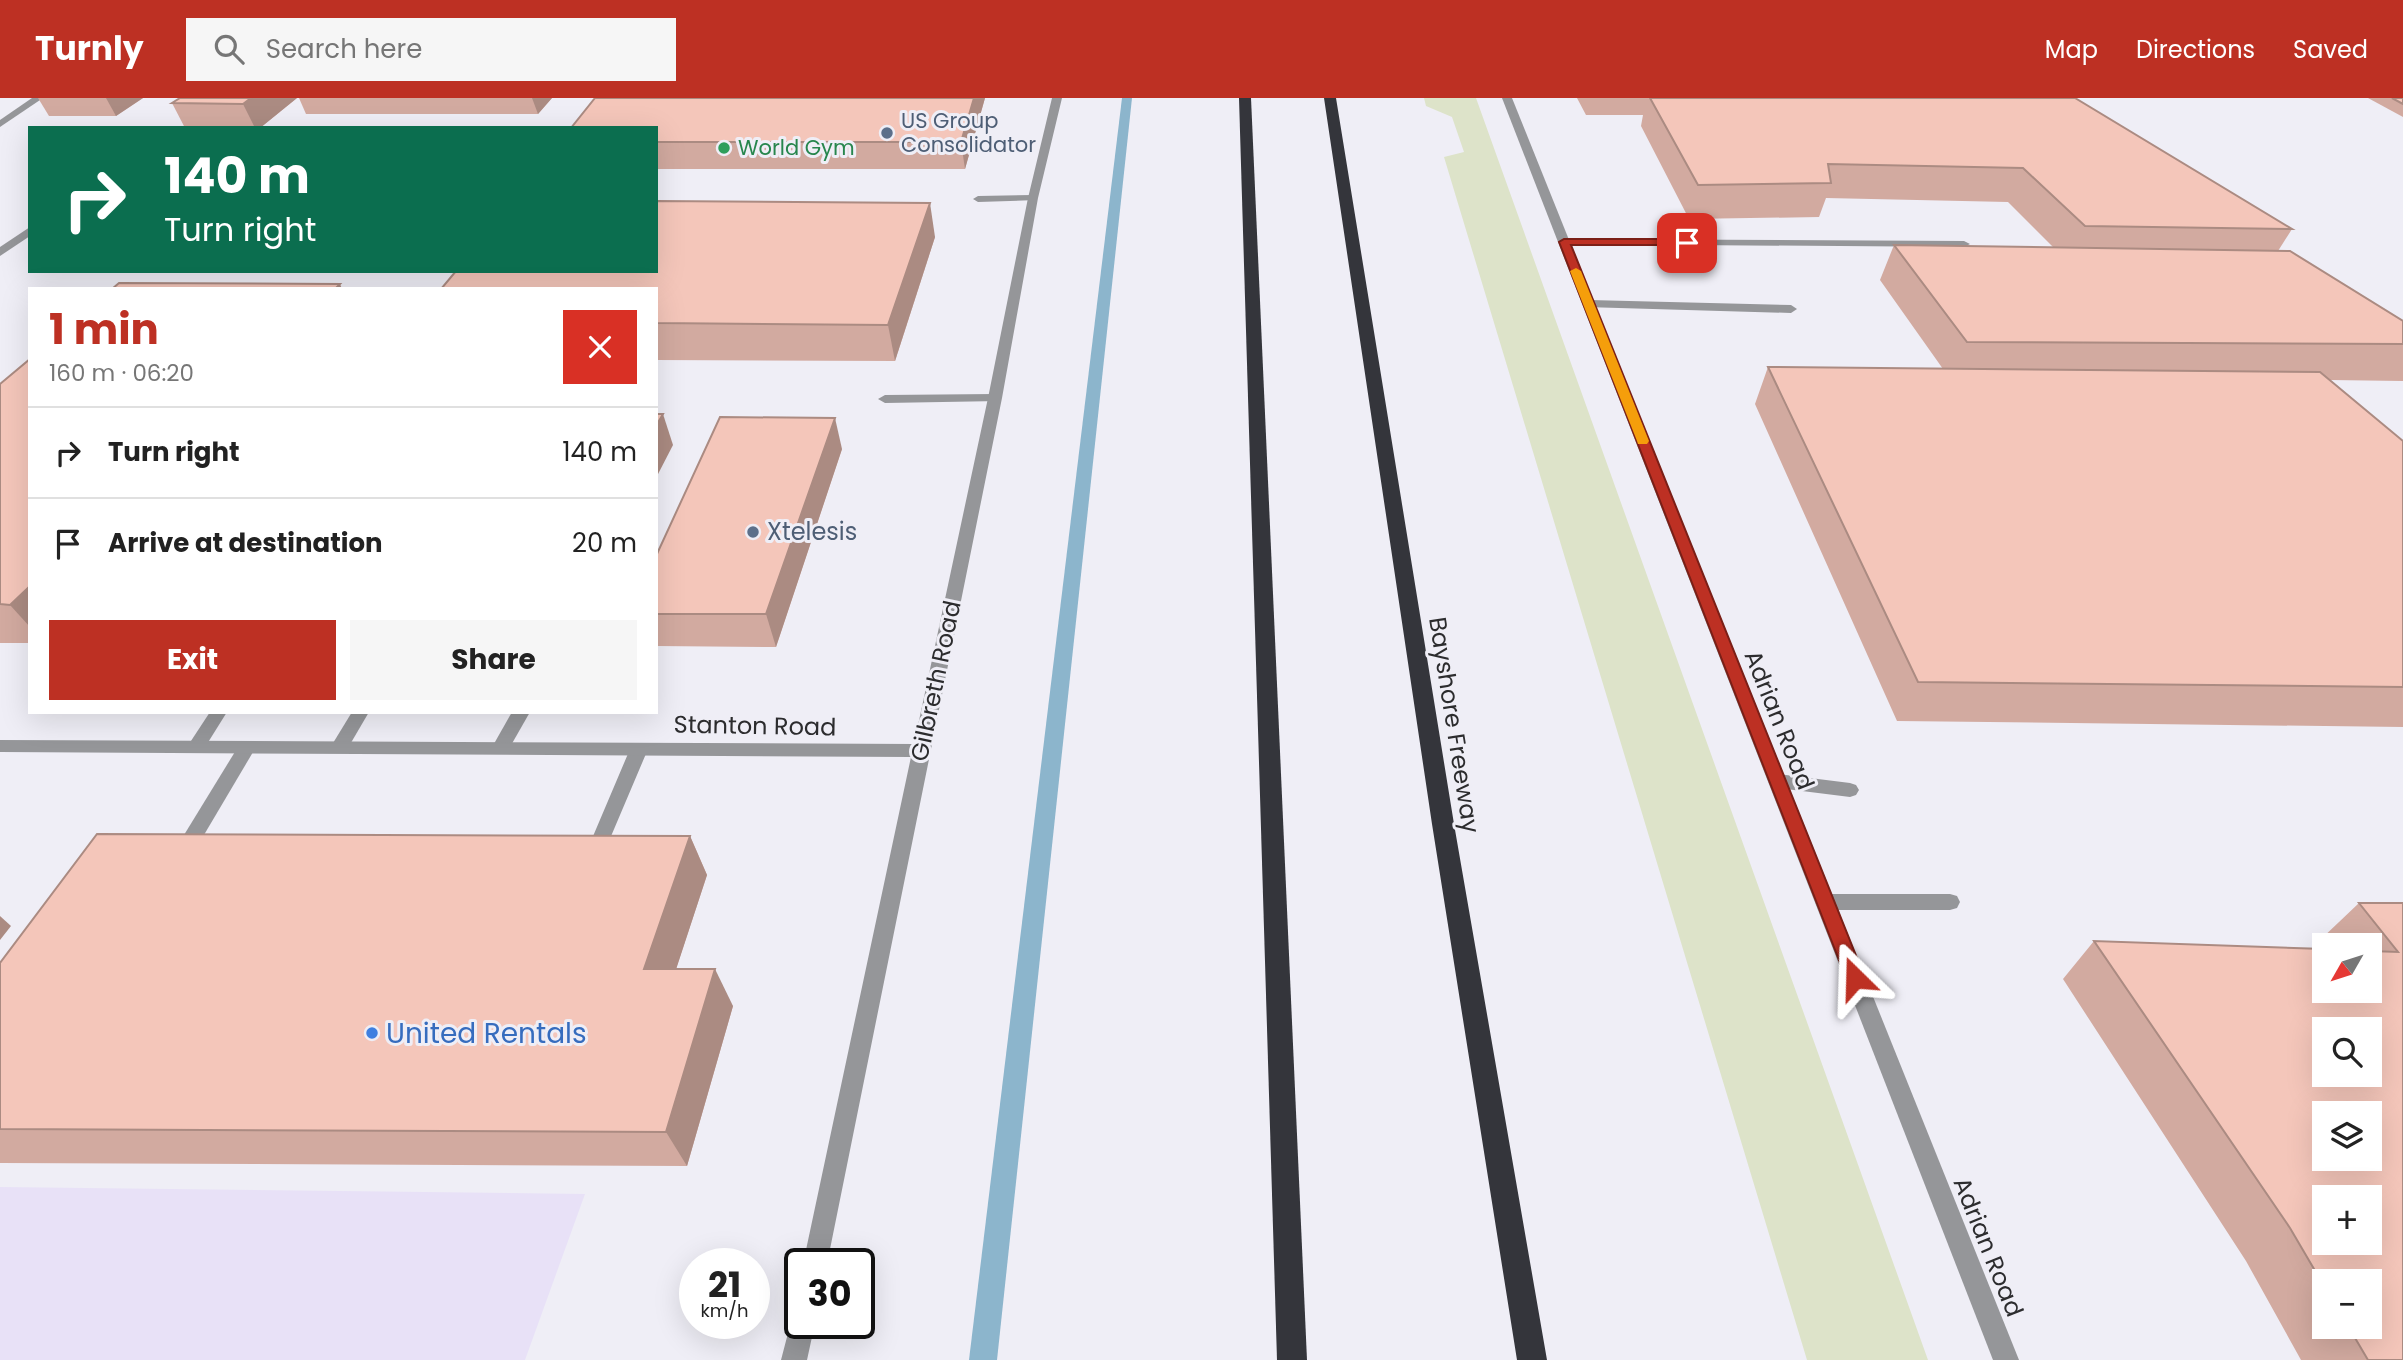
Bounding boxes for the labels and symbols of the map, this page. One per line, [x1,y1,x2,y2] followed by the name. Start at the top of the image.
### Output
[901,106,1036,159] place label: US Group Consolidator
[879,125,895,141] marker: US Group Consolidator
[738,133,855,162] place label: World Gym
[716,140,732,156] marker: World Gym
[1657,213,1717,273] pin
[767,515,857,548] place label: Xtelesis
[745,524,761,540] marker: Xtelesis
[902,598,969,764] street label: Gilbreth Road
[1421,615,1488,836] street label: Bayshore Freeway
[1737,645,1822,794] street label: Adrian Road
[673,708,837,743] street label: Stanton Road
[2312,933,2382,1003] north arrow
[1818,941,1892,1015] position arrow
[386,1014,587,1053] place label: United Rentals
[364,1025,380,1041] marker: United Rentals
[1946,1172,2031,1321] street label: Adrian Road
[784,1248,875,1339] speed limit sign: 30

